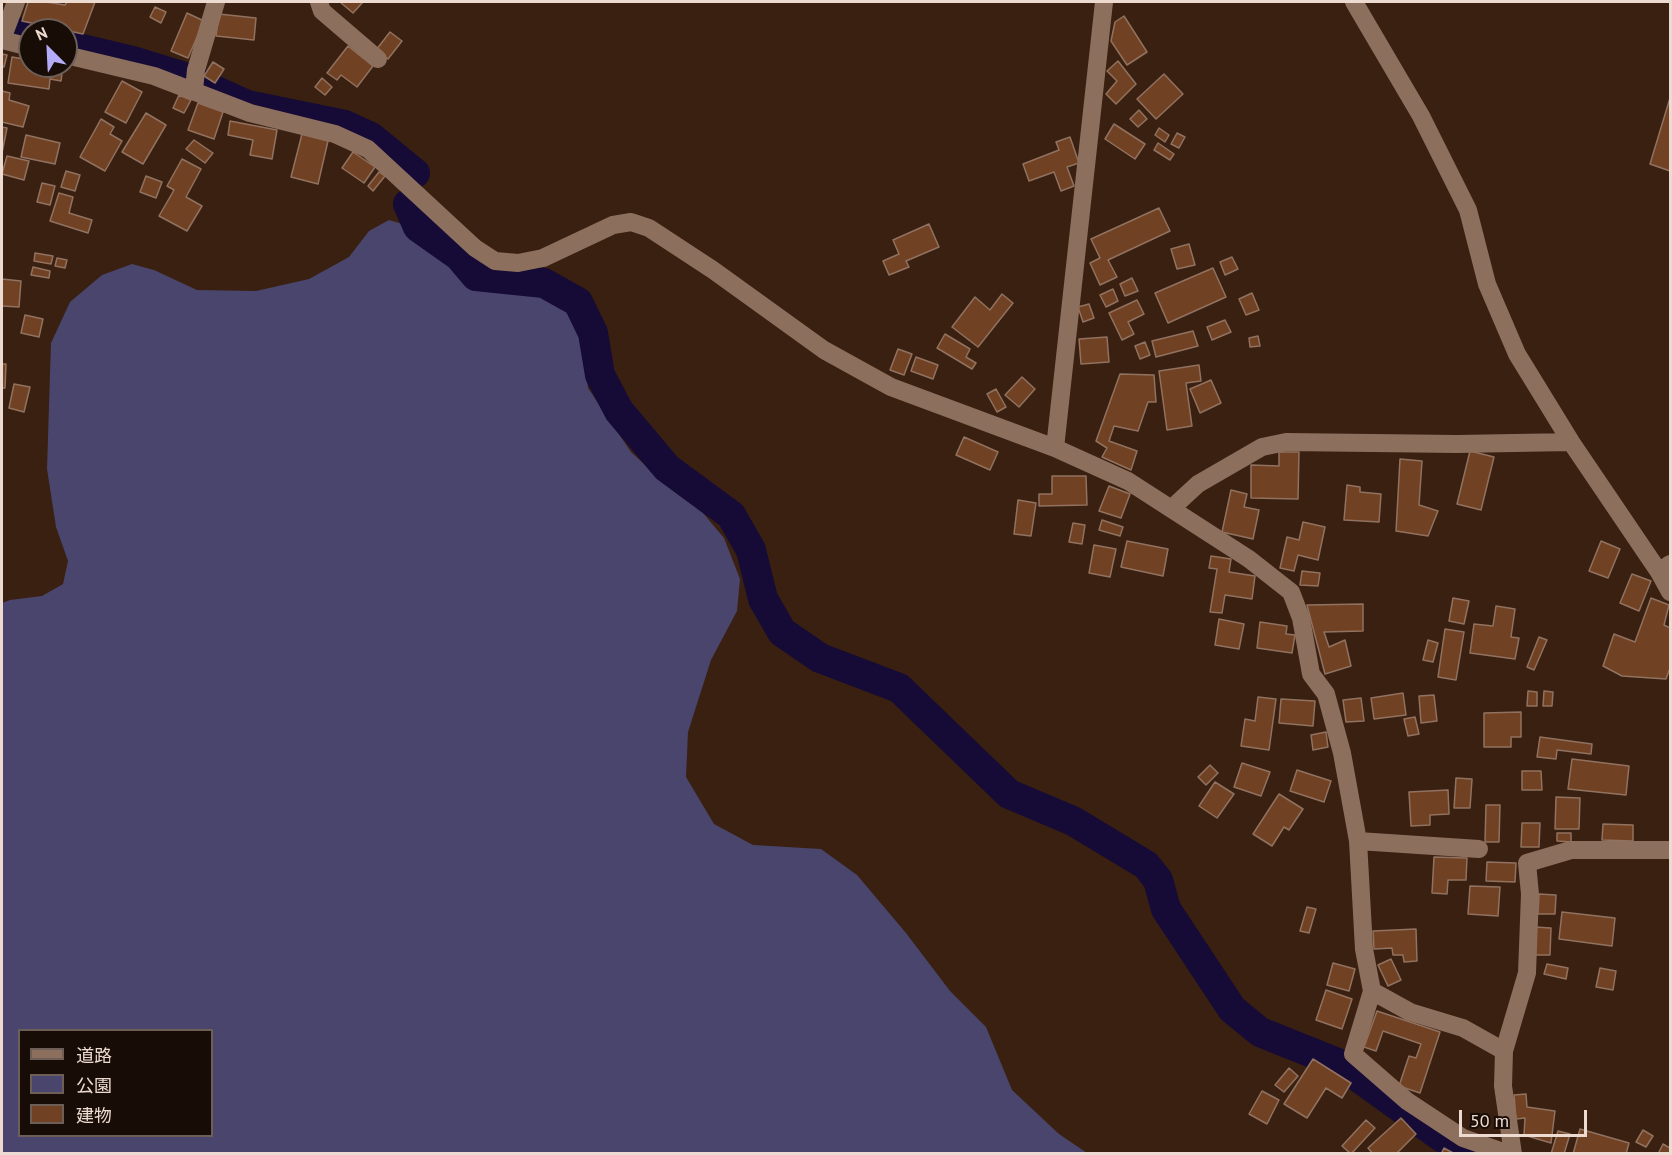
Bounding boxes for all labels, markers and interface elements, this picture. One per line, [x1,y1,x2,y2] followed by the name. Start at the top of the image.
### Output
[18,18,78,78] north arrow
[33,22,50,45] text: N
[18,1029,213,1137] legend
[76,1044,112,1067] text: 道路
[76,1074,112,1097] text: 公園
[1462,1098,1590,1136] scale bar
[76,1104,112,1127] text: 建物
[1470,1109,1509,1132] text: 50 m

